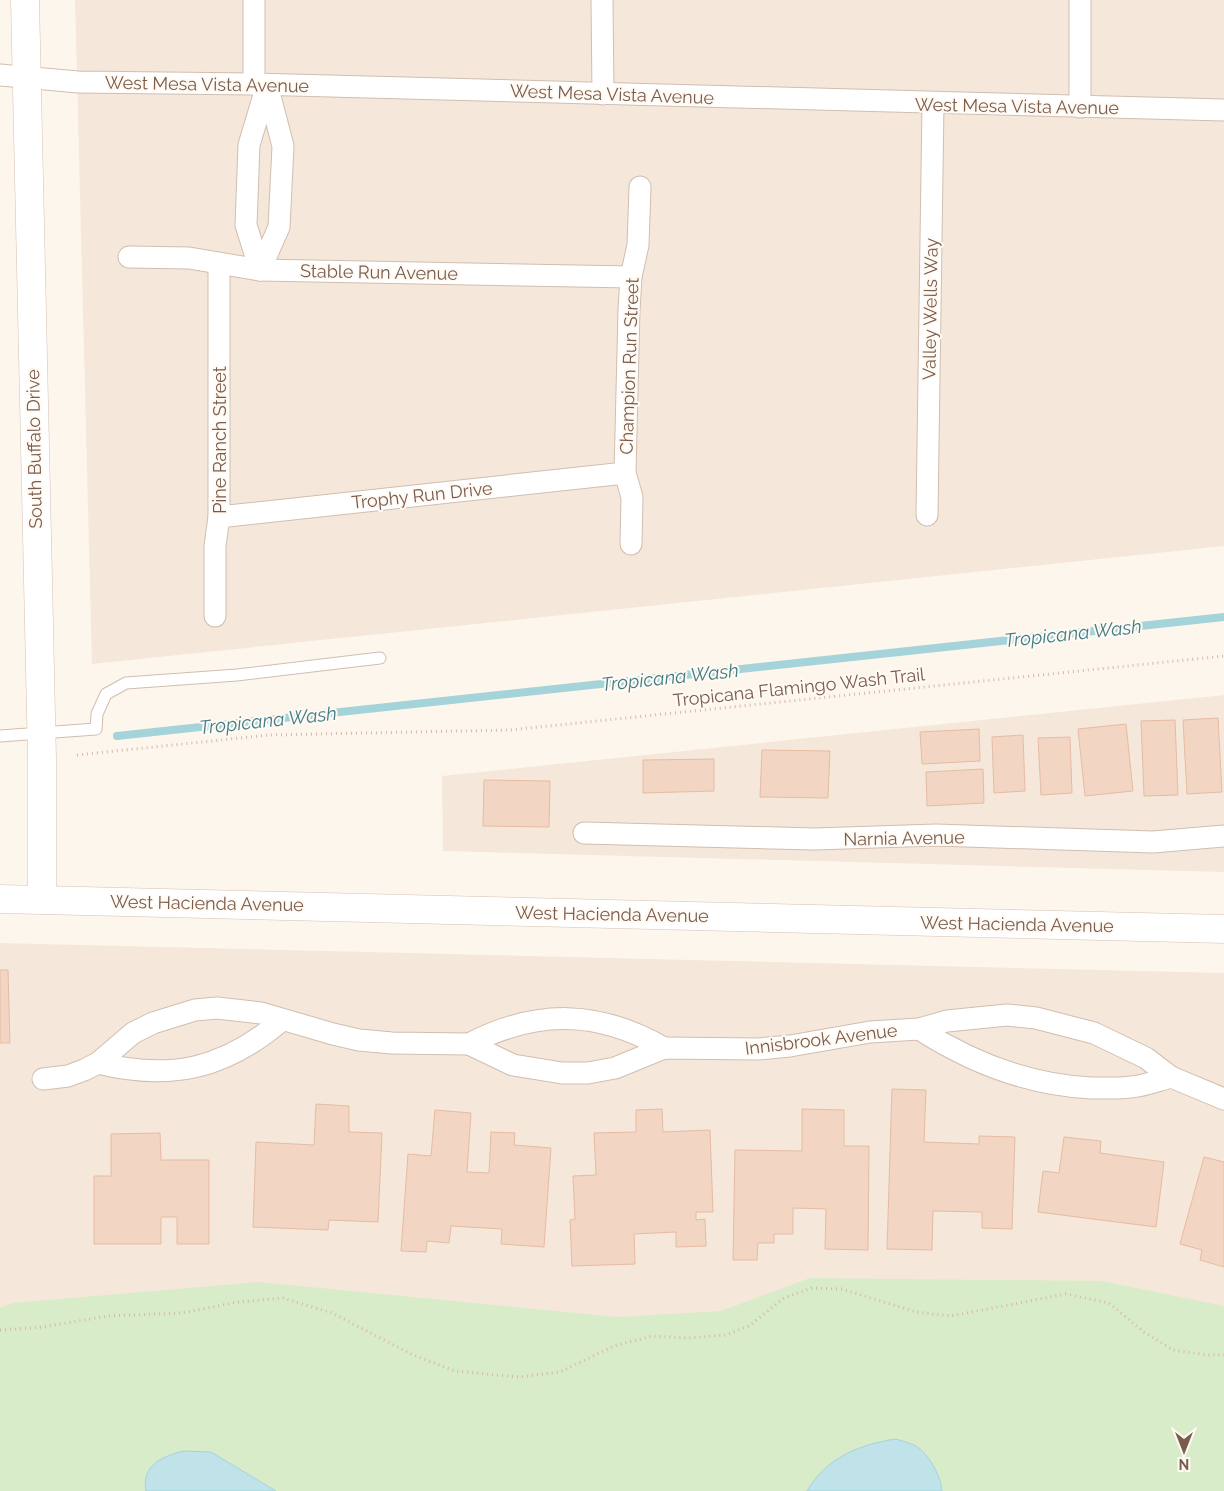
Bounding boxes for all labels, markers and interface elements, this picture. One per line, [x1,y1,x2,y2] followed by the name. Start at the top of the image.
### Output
[105,72,310,96] street label: West Mesa Vista Avenue
[510,80,715,108] street label: West Mesa Vista Avenue
[915,94,1120,118] street label: West Mesa Vista Avenue
[918,237,942,380] street label: Valley Wells Way
[300,260,458,284] street label: Stable Run Avenue
[615,277,643,455] street label: Champion Run Street
[209,366,230,514] street label: Pine Ranch Street
[22,369,46,529] street label: South Buffalo Drive
[350,477,494,513] street label: Trophy Run Drive
[1003,615,1143,651] water label: Tropicana Wash
[600,659,740,695] water label: Tropicana Wash
[672,663,926,711] street label: Tropicana Flamingo Wash Trail
[198,702,338,738] water label: Tropicana Wash
[843,826,965,850] street label: Narnia Avenue
[110,891,304,915] street label: West Hacienda Avenue
[515,902,709,926] street label: West Hacienda Avenue
[920,912,1114,936] street label: West Hacienda Avenue
[744,1019,899,1059] street label: Innisbrook Avenue
[1159,1426,1209,1476] north arrow
[1179,1456,1189,1472] text: N

